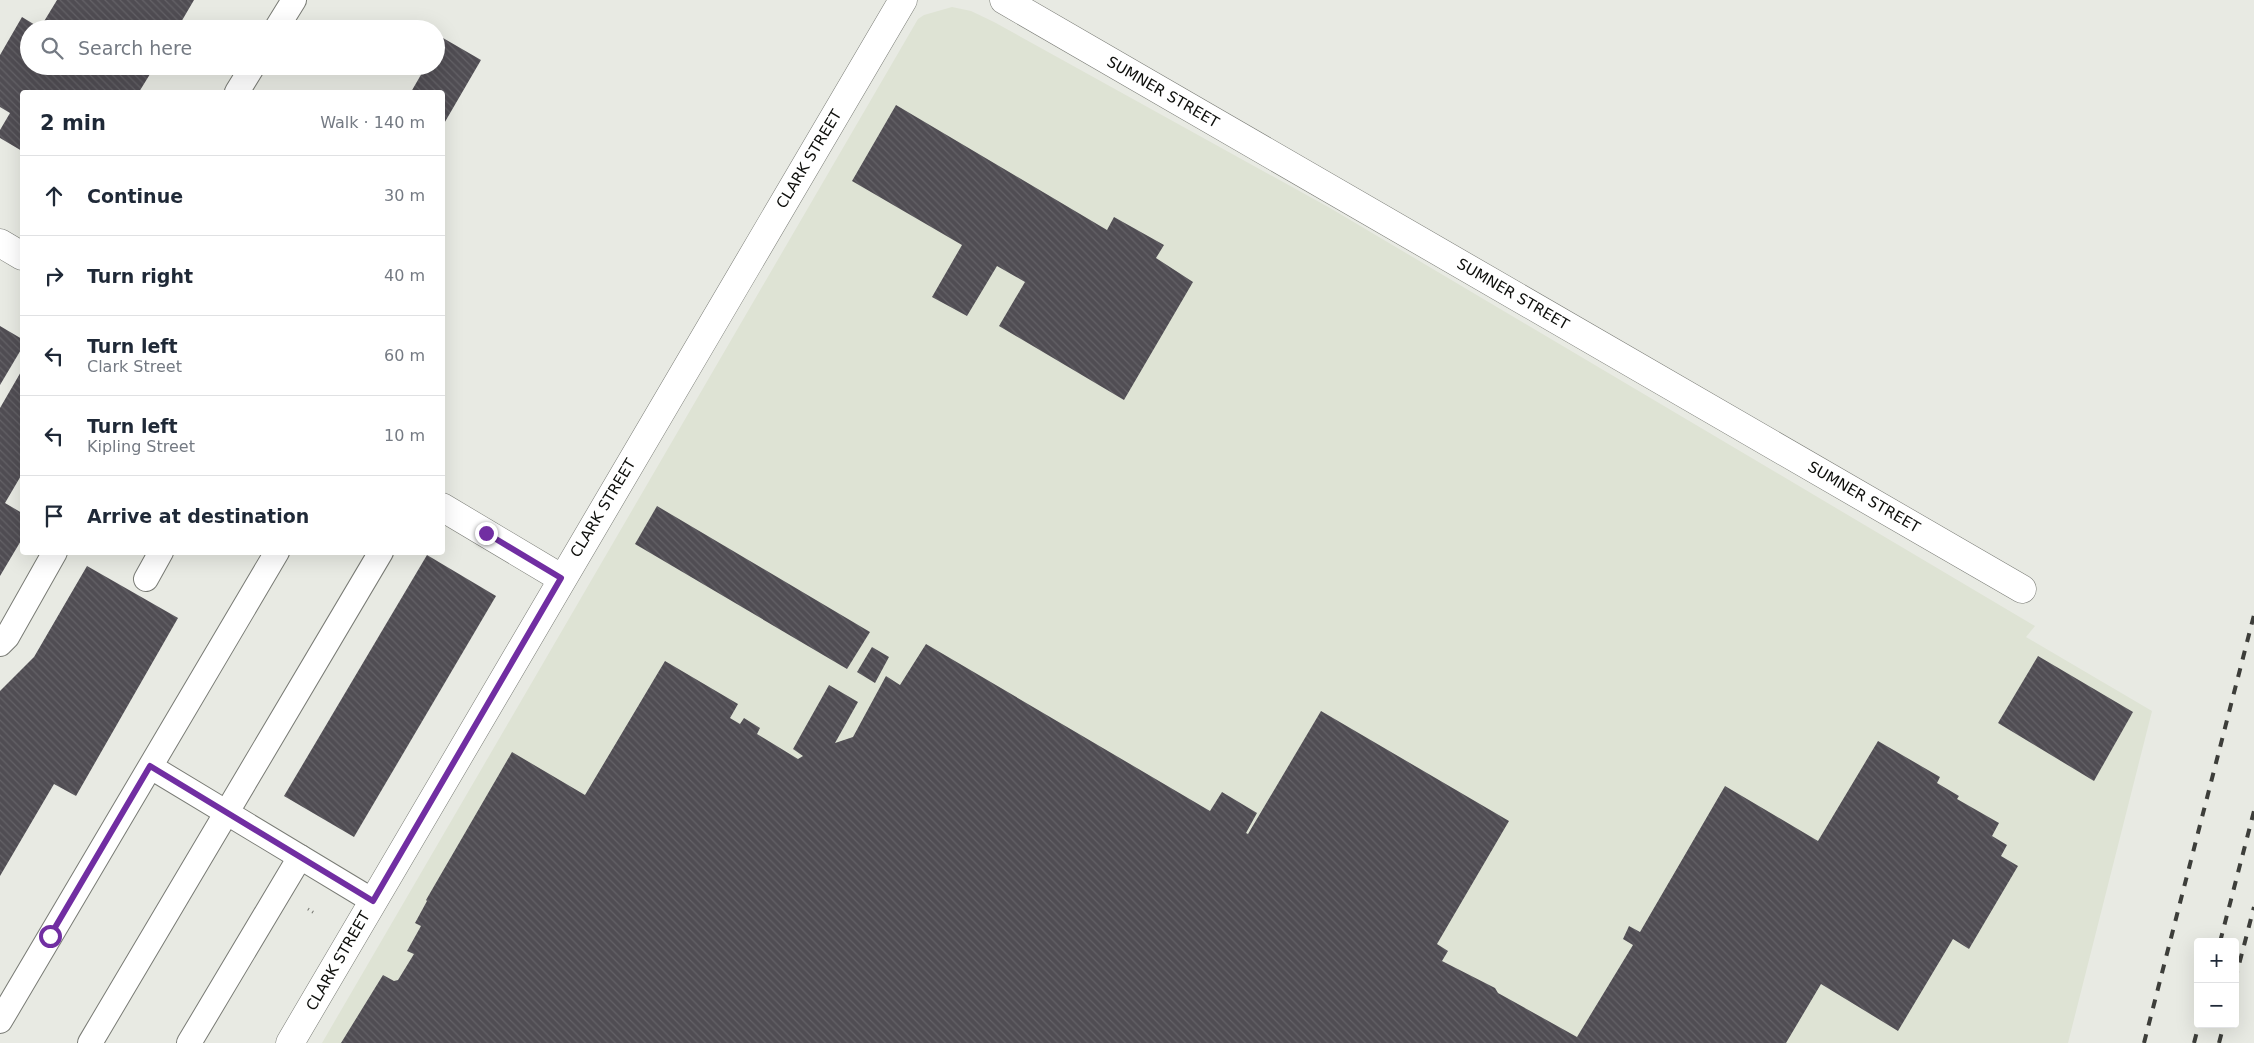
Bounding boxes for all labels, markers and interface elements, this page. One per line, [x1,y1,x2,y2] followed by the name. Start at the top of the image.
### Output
[20,20,445,75] search box
[38,34,66,62] icon: search
[78,37,192,59] text: Search here
[1104,53,1223,132] street label: SUMNER STREET
[773,106,846,212] street label: CLARK STREET
[40,111,106,135] text: 2 min
[320,113,425,132] text: Walk · 140 m
[40,182,68,210] icon: ahead
[87,185,183,207] text: Continue
[384,186,425,205] text: 30 m
[1454,255,1573,334] street label: SUMNER STREET
[40,262,68,290] icon: right
[87,265,193,287] text: Turn right
[384,266,425,285] text: 40 m
[87,335,178,357] text: Turn left
[40,342,68,370] icon: left
[384,346,425,365] text: 60 m
[87,357,182,376] text: Clark Street
[87,415,178,437] text: Turn left
[40,422,68,450] icon: left
[384,426,425,445] text: 10 m
[87,437,195,456] text: Kipling Street
[567,455,640,561] street label: CLARK STREET
[1805,458,1924,537] street label: SUMNER STREET
[40,502,68,530] icon: arrive
[87,505,309,527] text: Arrive at destination
[475,522,498,545] route end
[302,907,374,1014] street label: CLARK STREET
[39,925,62,948] route start
[2194,938,2239,1028] map controls
[2194,938,2239,983] button: +
[2194,983,2239,1028] button: −

